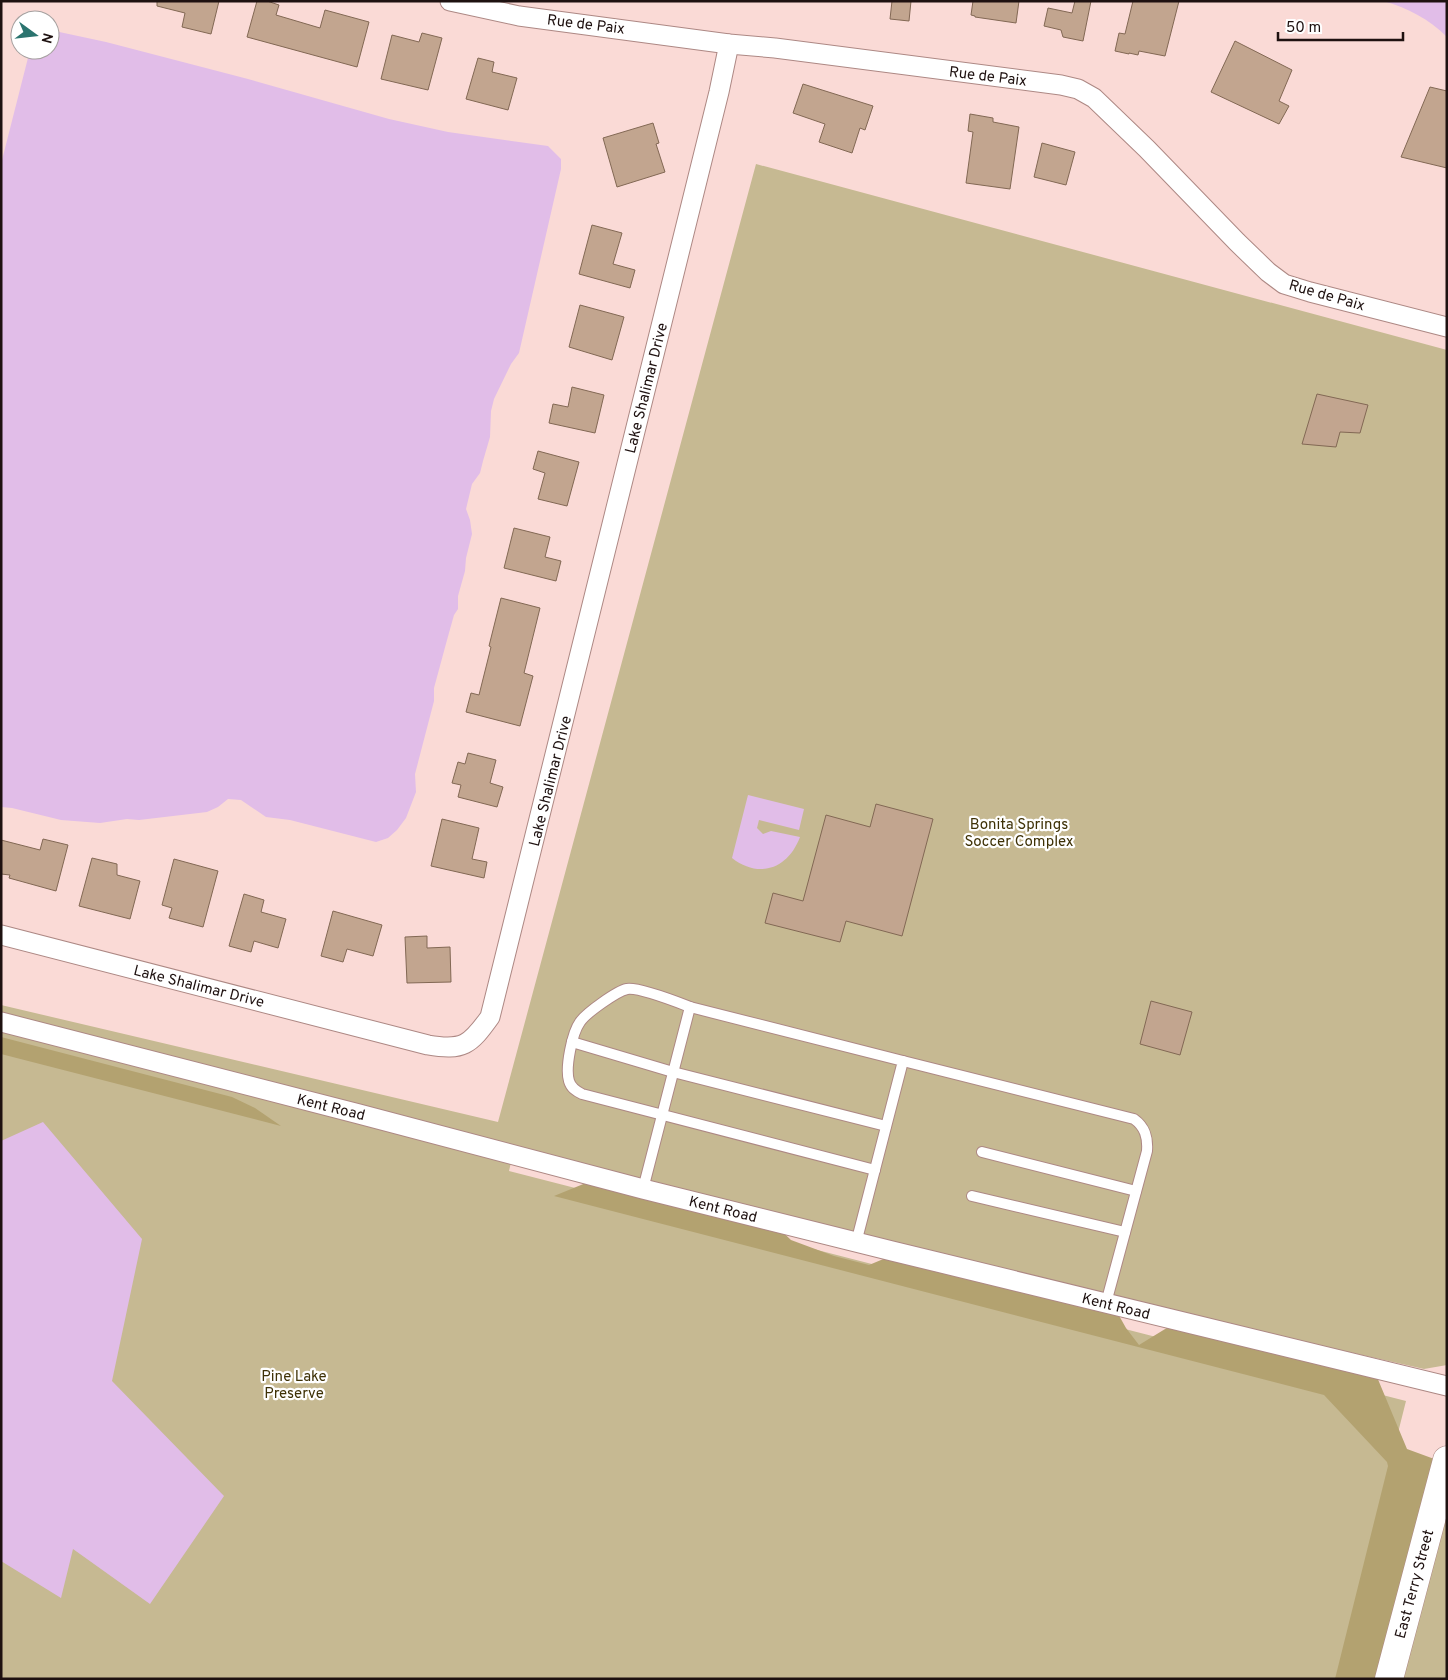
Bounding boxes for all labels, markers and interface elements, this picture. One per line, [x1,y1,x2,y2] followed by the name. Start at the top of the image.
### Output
[10,10,60,60] north arrow
[1278,10,1403,42] scale bar
[546,11,626,40] street label: Rue de Paix
[1286,19,1321,38] text: 50 m
[37,31,56,45] text: N
[948,63,1028,92] street label: Rue de Paix
[1286,277,1367,316] street label: Rue de Paix
[622,321,673,456] street label: Lake Shalimar Drive
[526,714,577,849] street label: Lake Shalimar Drive
[965,816,1074,852] park label: Bonita Springs Soccer Complex
[131,962,266,1013] street label: Lake Shalimar Drive
[294,1091,367,1126] street label: Kent Road
[686,1193,759,1228] street label: Kent Road
[1079,1290,1152,1325] street label: Kent Road
[261,1368,327,1404] park label: Pine Lake Preserve
[1392,1528,1439,1641] street label: East Terry Street

